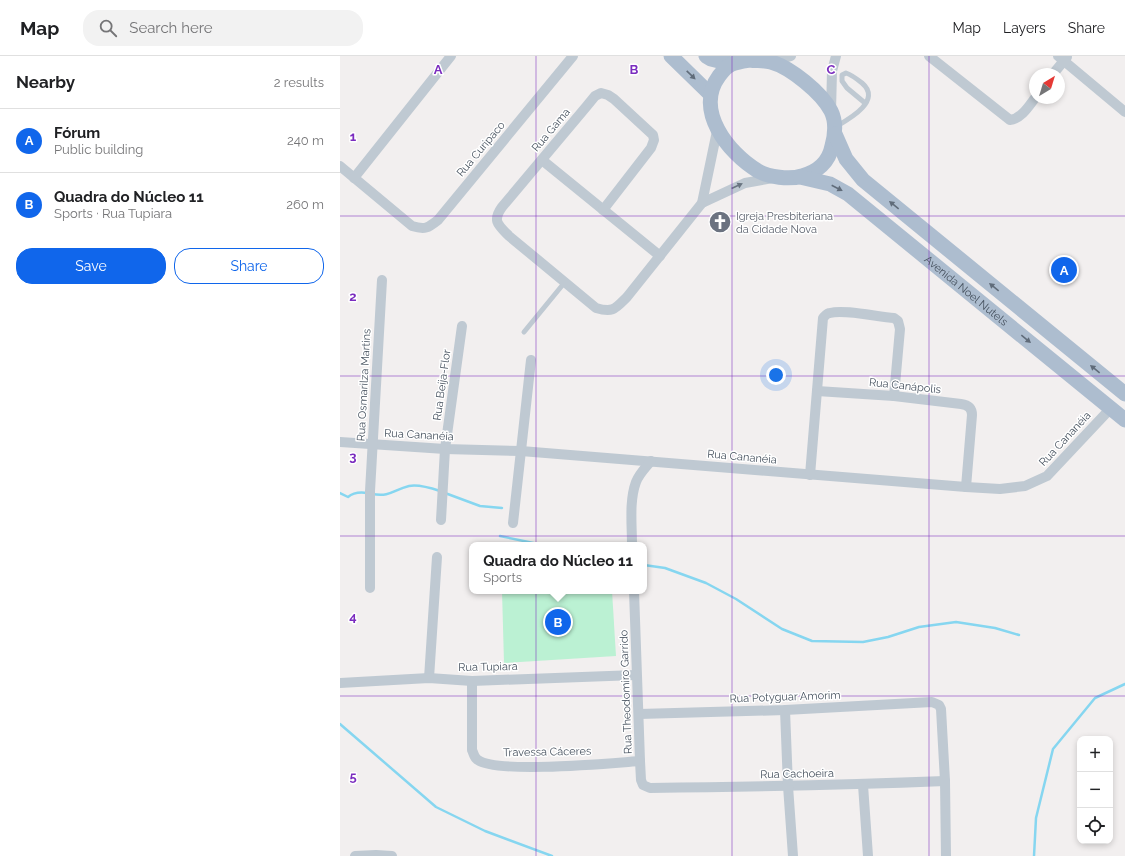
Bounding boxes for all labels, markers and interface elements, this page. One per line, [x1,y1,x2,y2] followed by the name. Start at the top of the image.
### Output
[83,10,363,46] search box
[20,17,59,39] text: Map
[97,17,119,39] icon: search
[129,19,213,37] text: Search here
[953,20,981,36] text: Map
[1003,20,1046,36] text: Layers
[1068,20,1105,36] text: Share
[434,62,443,77] text: A
[630,62,639,77] text: B
[827,62,836,77] text: C
[1029,68,1065,104] north arrow
[686,70,696,80] one-way arrow
[16,72,75,92] text: Nearby
[274,75,324,90] text: 2 results
[529,106,573,154] street label: Rua Gama
[454,118,508,179] street label: Rua Curipaco
[54,124,100,142] text: Fórum
[350,129,357,144] text: 1
[25,133,33,148] text: A
[287,133,324,148] text: 240 m
[54,142,143,157] text: Public building
[732,183,743,189] one-way arrow
[832,185,843,192] one-way arrow
[54,188,204,206] text: Quadra do Núcleo 11
[25,197,33,212] text: B
[286,197,324,212] text: 260 m
[888,200,899,209] one-way arrow
[54,206,172,221] text: Sports · Rua Tupiara
[707,209,733,235] church icon: Igreja Presbiteriana da Cidade Nova
[736,210,833,236] place label: Igreja Presbiteriana da Cidade Nova
[16,248,166,284] button: Save
[174,248,324,284] button: Share
[922,253,1011,328] street label: Avenida Noel Nutels
[1051,255,1077,285] pin: A
[989,283,1000,291] one-way arrow
[349,289,357,304] text: 2
[355,328,373,442] street label: Rua Osmarilza Martins
[1021,335,1032,344] one-way arrow
[431,349,453,421] street label: Rua Beija-Flor
[766,365,786,385] your location
[1089,365,1100,374] one-way arrow
[868,376,942,396] street label: Rua Canápolis
[1036,409,1094,469] street label: Rua Cananéia
[384,427,454,443] street label: Rua Cananéia
[707,447,777,467] street label: Rua Cananéia
[349,449,357,464] text: 3
[469,542,647,594] popup
[483,552,633,570] text: Quadra do Núcleo 11
[483,570,522,585] text: Sports
[545,607,571,637] pin: B
[349,609,357,624] text: 4
[617,629,635,754] street label: Rua Theodomiro Garrido
[458,660,518,674] street label: Rua Tupiara
[729,689,841,705] street label: Rua Potyguar Amorim
[1077,736,1113,844] map controls
[1077,736,1113,772] button: +
[503,745,591,759] street label: Travessa Cáceres
[760,767,834,781] street label: Rua Cachoeira
[349,769,357,784] text: 5
[1077,772,1113,808] button: −
[1077,808,1113,844] button: locate

